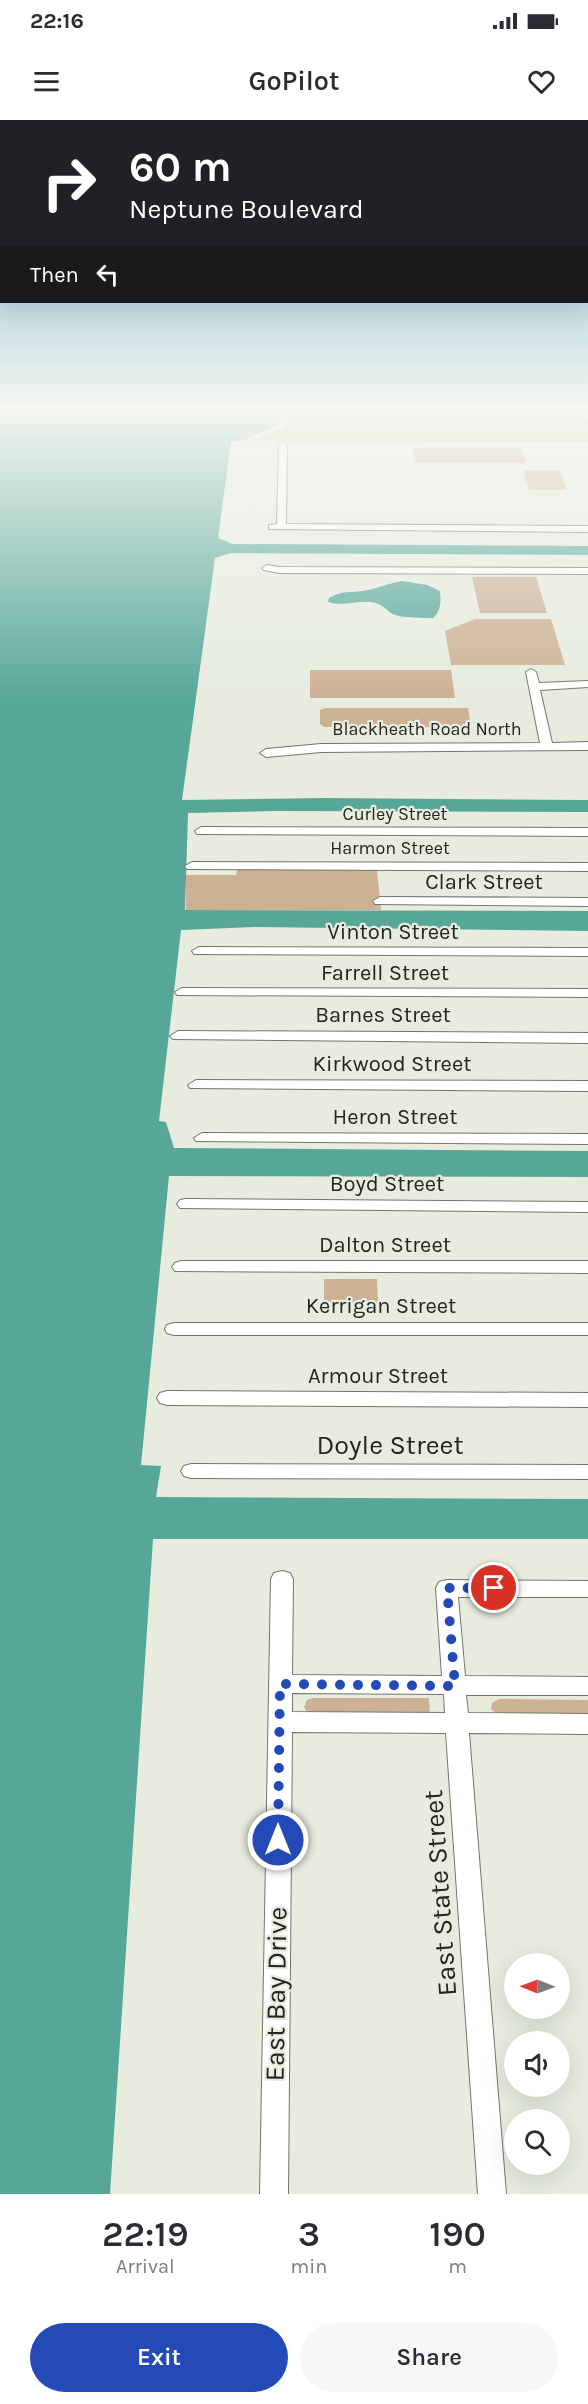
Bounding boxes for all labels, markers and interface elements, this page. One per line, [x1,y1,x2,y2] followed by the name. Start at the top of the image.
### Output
[30,8,84,34] text: 22:16
[30,65,63,98] icon: menu
[249,65,339,97] text: GoPilot
[525,65,558,98] icon: heart
[129,142,232,192] text: 60 m
[30,144,108,222] icon: right
[129,193,364,225] text: Neptune Boulevard
[91,258,124,291] icon: left
[30,262,79,288] text: Then
[332,718,522,740] street label: Blackheath Road North
[343,803,448,825] street label: Curley Street
[330,837,450,859] street label: Harmon Street
[425,869,543,895] street label: Clark Street
[327,919,459,945] street label: Vinton Street
[321,960,449,986] street label: Farrell Street
[315,1002,451,1028] street label: Barnes Street
[313,1051,471,1077] street label: Kirkwood Street
[333,1104,457,1130] street label: Heron Street
[330,1171,444,1197] street label: Boyd Street
[319,1232,451,1258] street label: Dalton Street
[306,1293,456,1319] street label: Kerrigan Street
[308,1363,448,1389] street label: Armour Street
[316,1429,464,1461] street label: Doyle Street
[468,1562,519,1613] pin
[477,1571,510,1604] icon: arrive
[417,1789,463,1997] street label: East State Street
[246,1808,310,1872] position arrow
[258,1906,294,2082] street label: East Bay Drive
[504,1953,570,2019] north arrow
[504,1953,570,2175] map controls
[504,2031,570,2097] button: sound
[504,2109,570,2175] button: search
[102,2213,189,2255] text: 22:19
[298,2213,320,2255] text: 3
[429,2213,486,2255] text: 190
[116,2255,175,2278] text: Arrival
[291,2255,327,2278] text: min
[448,2255,467,2278] text: m
[30,2323,288,2392] button: Exit
[300,2323,558,2392] button: Share

